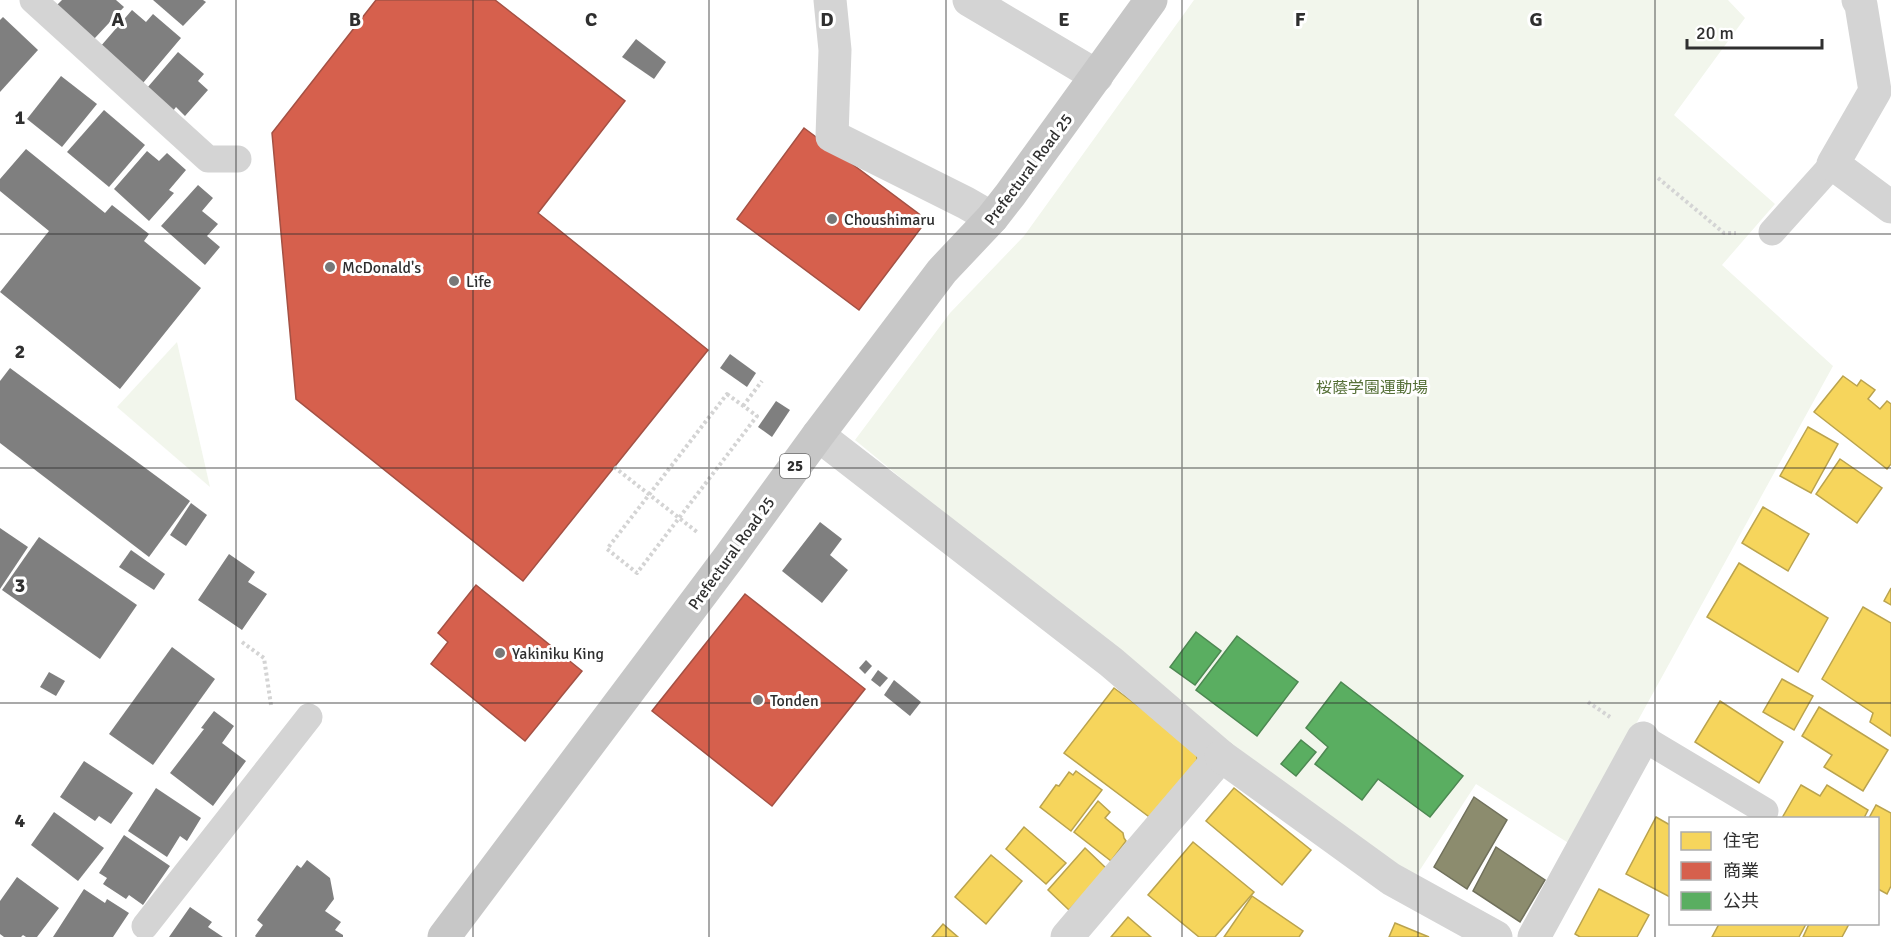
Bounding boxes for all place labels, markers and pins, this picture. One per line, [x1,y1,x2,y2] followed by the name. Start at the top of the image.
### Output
[844,210,935,230] place label: Choushimaru
[825,212,839,226] marker: Choushimaru
[342,258,421,278] place label: McDonald's
[323,260,337,274] marker: McDonald's
[466,272,492,292] place label: Life
[447,274,461,288] marker: Life
[512,644,604,664] place label: Yakiniku King
[493,646,507,660] marker: Yakiniku King
[770,691,819,711] place label: Tonden
[751,693,765,707] marker: Tonden

